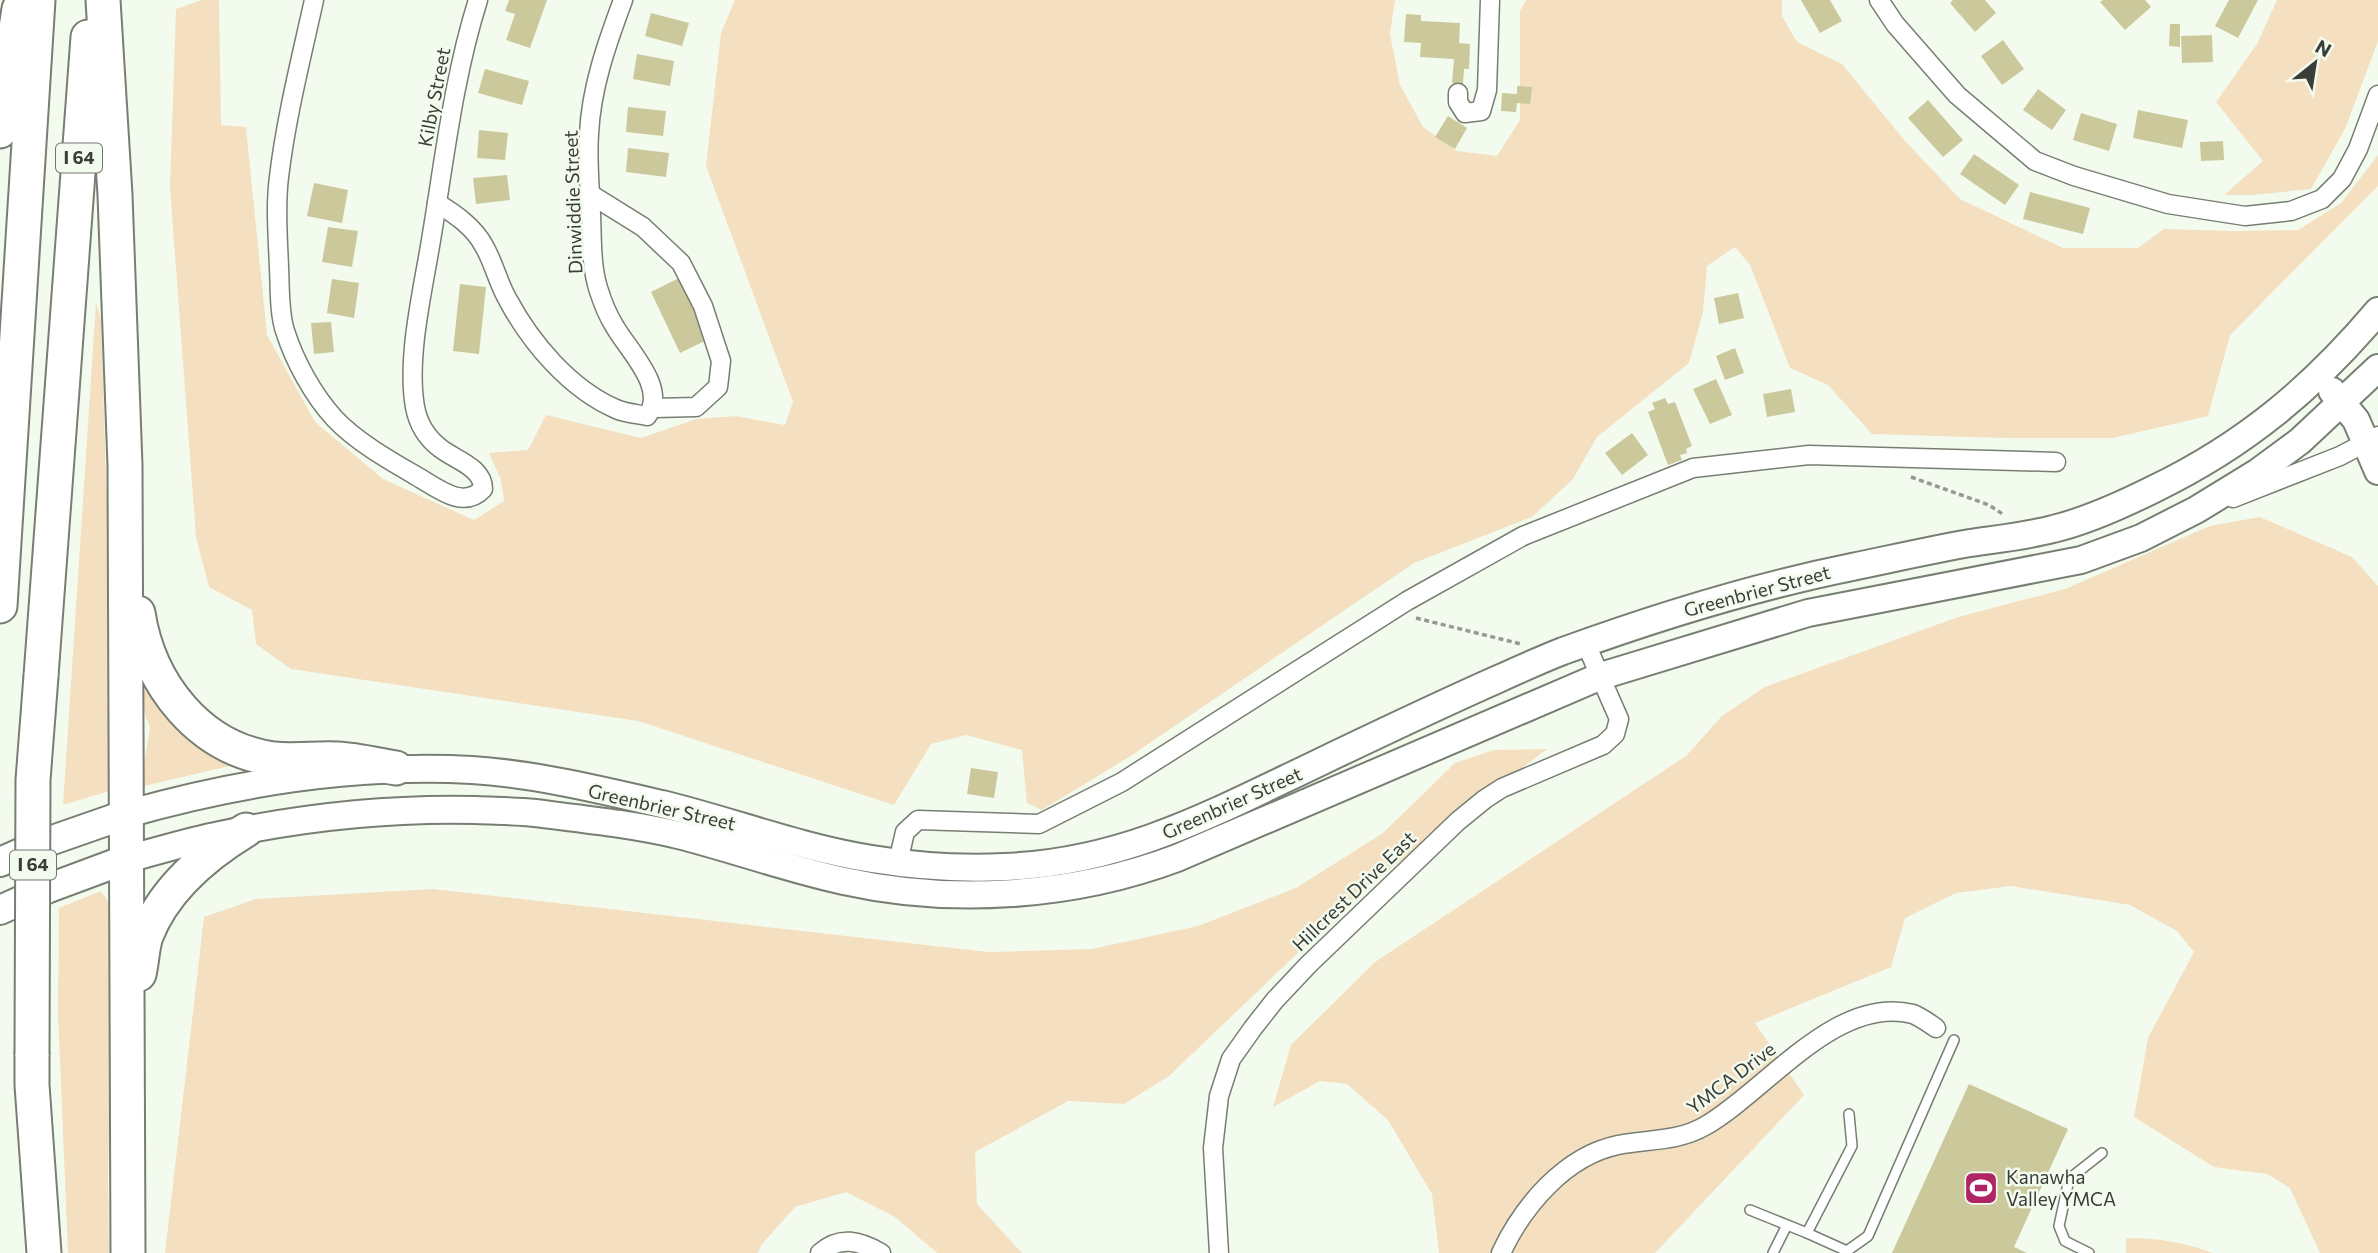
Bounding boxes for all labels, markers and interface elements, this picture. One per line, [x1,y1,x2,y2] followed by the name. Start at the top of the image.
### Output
[2280,28,2350,98] north arrow
[2312,34,2336,61] text: N
[413,45,454,148] street label: Kilby Street
[558,130,587,274] street label: Dinwiddie Street
[56,144,102,173] road number: I 64
[1681,560,1833,621] street label: Greenbrier Street
[1158,761,1306,844] street label: Greenbrier Street
[586,778,738,835] street label: Greenbrier Street
[1287,826,1420,955] street label: Hillcrest Drive East
[10,850,56,880] road number: I 64
[1682,1037,1779,1118] street label: YMCA Drive
[2006,1165,2116,1210] place label: Kanawha Valley YMCA
[1962,1169,2000,1207] sports icon: Kanawha Valley YMCA

